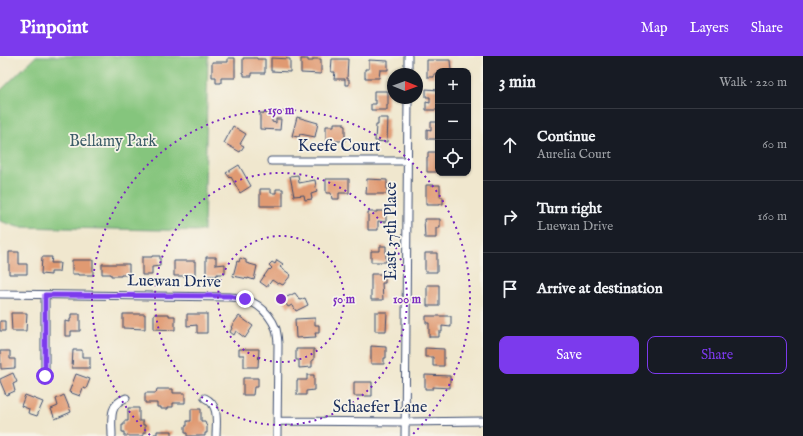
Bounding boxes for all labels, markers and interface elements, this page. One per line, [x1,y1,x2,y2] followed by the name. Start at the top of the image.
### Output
[20,16,88,40] text: Pinpoint
[641,19,668,37] text: Map
[690,19,729,37] text: Layers
[751,19,783,37] text: Share
[387,68,423,104] north arrow
[435,68,471,176] map controls
[435,68,471,104] button: +
[499,72,536,93] text: 3 min
[719,74,787,91] text: Walk · 220 m
[268,103,295,118] text: 150 m
[435,104,471,140] button: −
[537,127,595,146] text: Continue
[69,132,157,152] park label: Bellamy Park
[499,134,521,156] icon: ahead
[762,136,787,153] text: 60 m
[298,137,381,157] street label: Keefe Court
[435,140,471,176] button: locate
[537,146,611,163] text: Aurelia Court
[382,182,402,280] street label: East 37th Place
[537,199,602,218] text: Turn right
[499,206,521,228] icon: right
[757,208,787,225] text: 160 m
[537,218,613,235] text: Luewan Drive
[127,271,221,293] street label: Luewan Drive
[499,278,521,300] icon: arrive
[537,279,663,298] text: Arrive at destination
[236,290,254,308] route end
[274,292,288,306] centre of rings
[333,292,356,307] text: 50 m
[393,292,422,307] text: 100 m
[499,336,639,374] button: Save
[647,336,787,374] button: Share
[36,367,54,385] route start
[333,398,427,418] street label: Schaefer Lane

